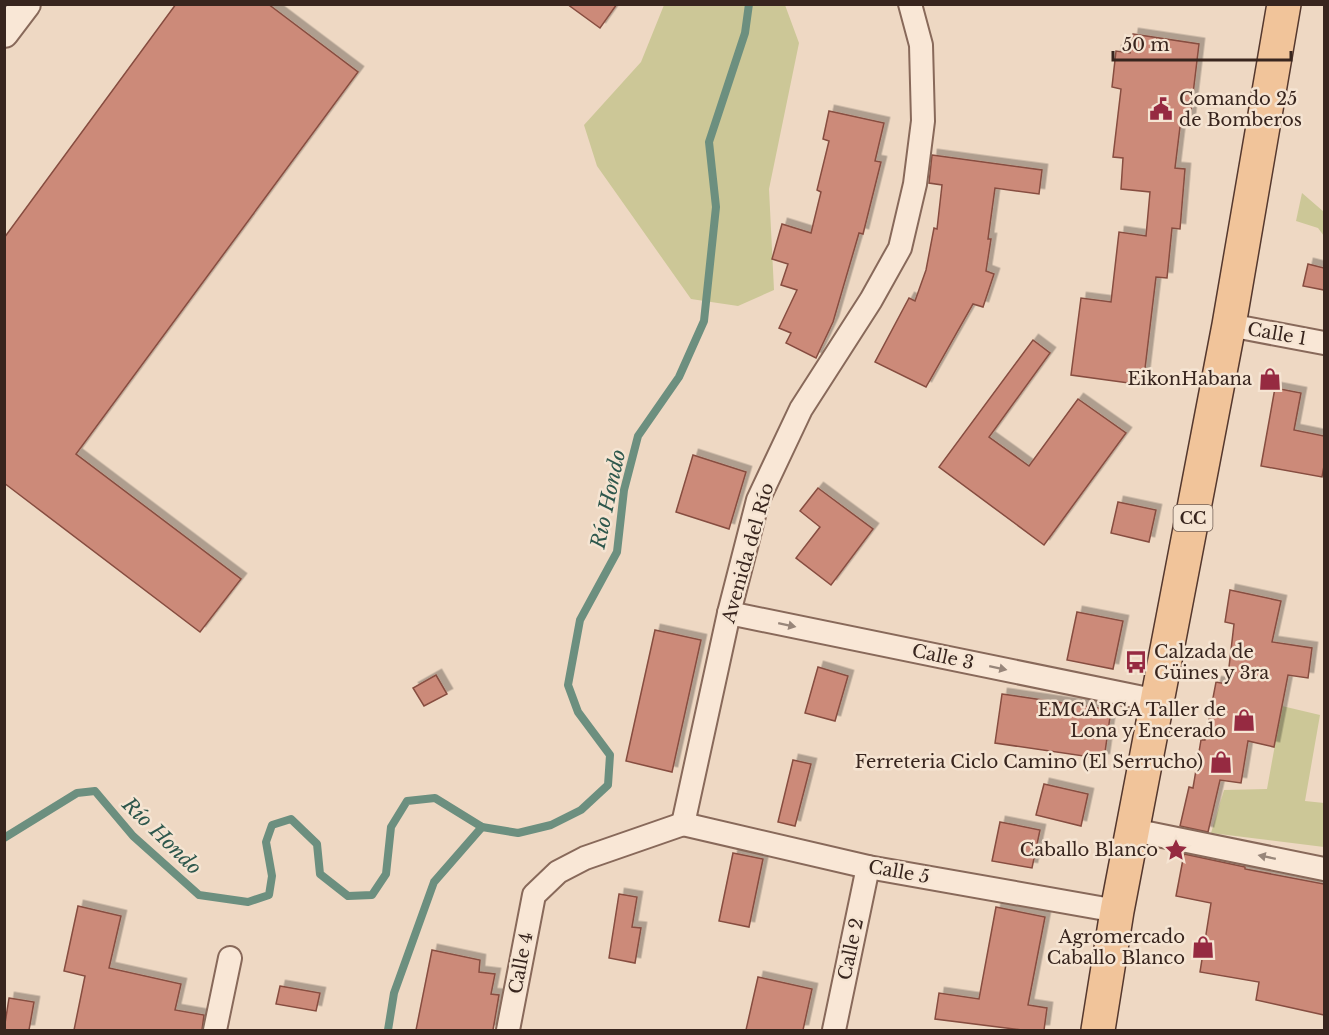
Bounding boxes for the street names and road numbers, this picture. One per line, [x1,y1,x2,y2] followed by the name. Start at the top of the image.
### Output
[1246,318,1308,350] street label: Calle 1
[717,480,779,627] street label: Avenida del Río
[1174,505,1212,531] road number: CC
[910,640,976,674] street label: Calle 3
[867,856,931,888] street label: Calle 5
[834,916,868,982] street label: Calle 2
[504,930,538,996] street label: Calle 4

